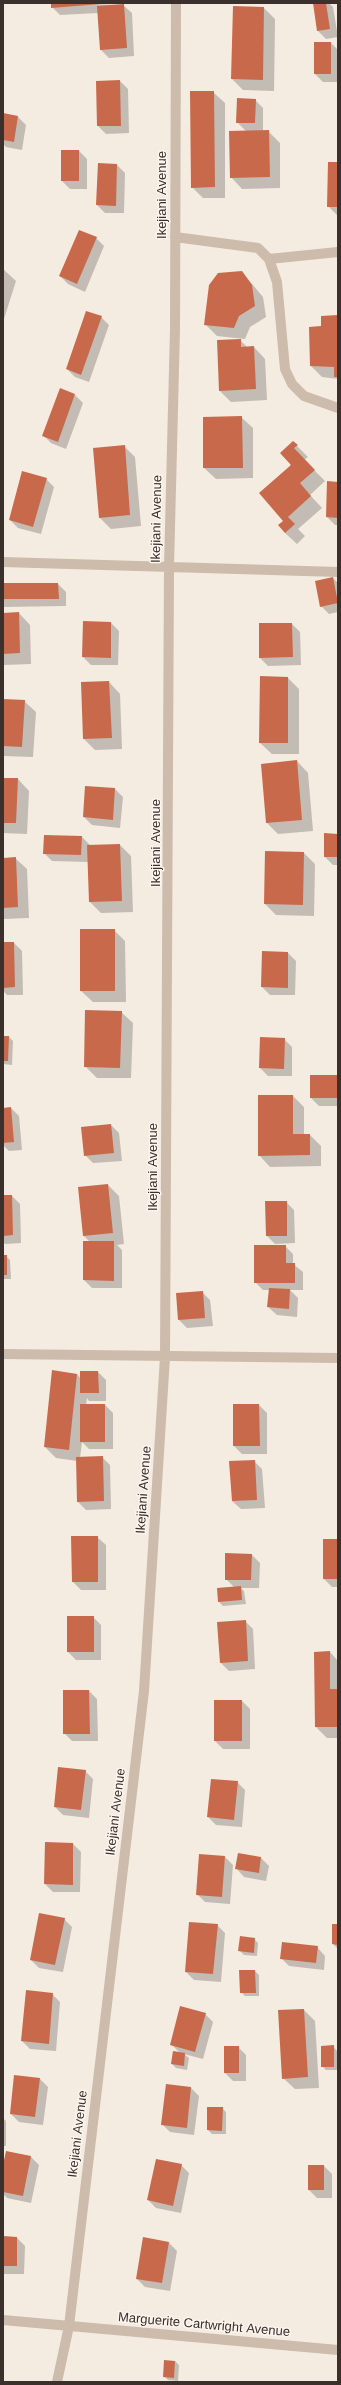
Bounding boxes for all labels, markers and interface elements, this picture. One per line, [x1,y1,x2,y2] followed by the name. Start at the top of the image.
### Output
[154,151,170,239] street label: Ikejiani Avenue
[148,475,166,563] street label: Ikejiani Avenue
[148,799,164,887] street label: Ikejiani Avenue
[145,1123,161,1211] street label: Ikejiani Avenue
[133,1446,155,1534] street label: Ikejiani Avenue
[103,1767,129,1857] street label: Ikejiani Avenue
[65,2089,91,2179] street label: Ikejiani Avenue
[117,2310,291,2340] street label: Marguerite Cartwright Avenue

